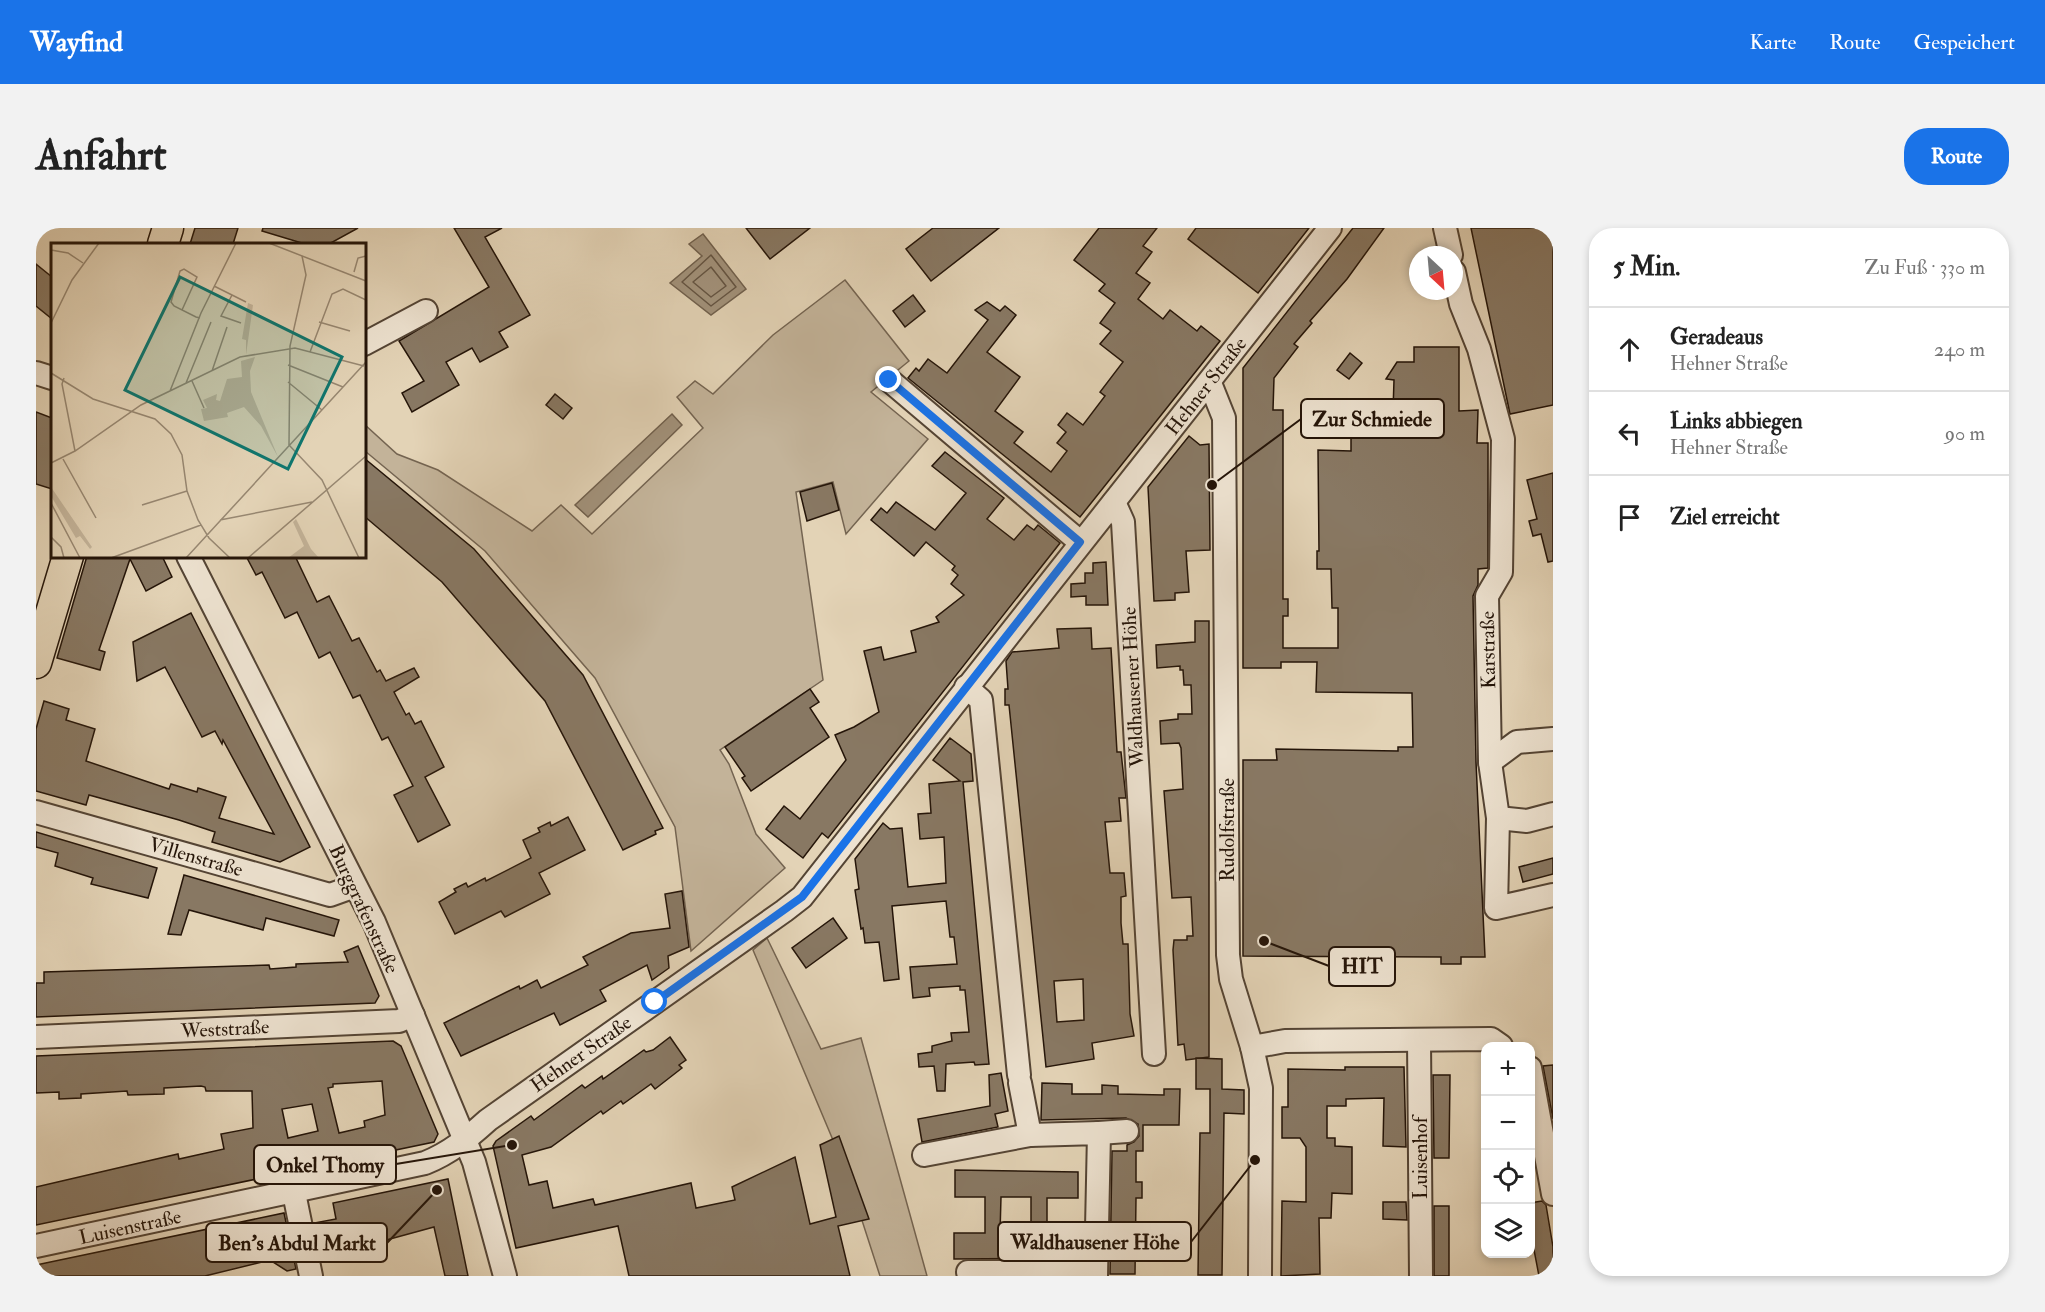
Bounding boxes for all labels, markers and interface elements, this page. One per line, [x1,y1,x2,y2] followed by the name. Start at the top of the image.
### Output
[30,25,123,60] text: Wayfind
[1750,29,1796,56] text: Karte
[1829,29,1881,56] text: Route
[1914,29,2015,56] text: Gespeichert
[1904,128,2009,185] button: Route
[36,130,167,182] text: Anfahrt
[51,243,366,558] inset map
[1409,246,1463,300] north arrow
[1613,251,1680,283] text: 5 Min.
[1865,255,1985,280] text: Zu Fuß · 330 m
[1670,323,1763,351] text: Geradeaus
[1160,332,1252,440] street label: Hehner Straße
[1613,333,1646,366] icon: ahead
[1934,337,1985,362] text: 240 m
[1670,351,1788,376] text: Hehner Straße
[875,366,901,392] route end
[1301,399,1444,438] callout: Zur Schmiede
[1312,406,1432,433] text: Zur Schmiede
[1670,407,1803,435] text: Links abbiegen
[1613,417,1646,450] icon: left
[1945,421,1985,446] text: 90 m
[1670,435,1788,460] text: Hehner Straße
[1613,501,1646,534] icon: arrive
[1670,503,1780,531] text: Ziel erreicht
[1116,606,1150,769] street label: Waldhausener Höhe
[1475,611,1501,689] street label: Karstraße
[1215,778,1240,882] street label: Rudolfstraße
[146,832,246,882] street label: Villenstraße
[323,841,405,977] street label: Burggrafenstraße
[1329,947,1395,986] callout: HIT
[1341,953,1383,980] text: HIT
[641,988,667,1014] route start
[526,1010,636,1098] street label: Hehner Straße
[179,1014,270,1044] street label: Weststraße
[1481,1042,1535,1258] map controls
[1481,1042,1535,1096] button: +
[1481,1096,1535,1150] button: −
[1408,1113,1433,1199] street label: Luisenhof
[254,1145,396,1184] callout: Onkel Thomy
[1481,1150,1535,1204] button: locate
[266,1152,385,1179] text: Onkel Thomy
[77,1204,183,1250] street label: Luisenstraße
[1481,1204,1535,1258] button: layers
[998,1222,1191,1261] callout: Waldhausener Höhe
[206,1223,387,1262] callout: Ben's Abdul Markt
[1010,1229,1180,1256] text: Waldhausener Höhe
[218,1230,376,1257] text: Ben's Abdul Markt

